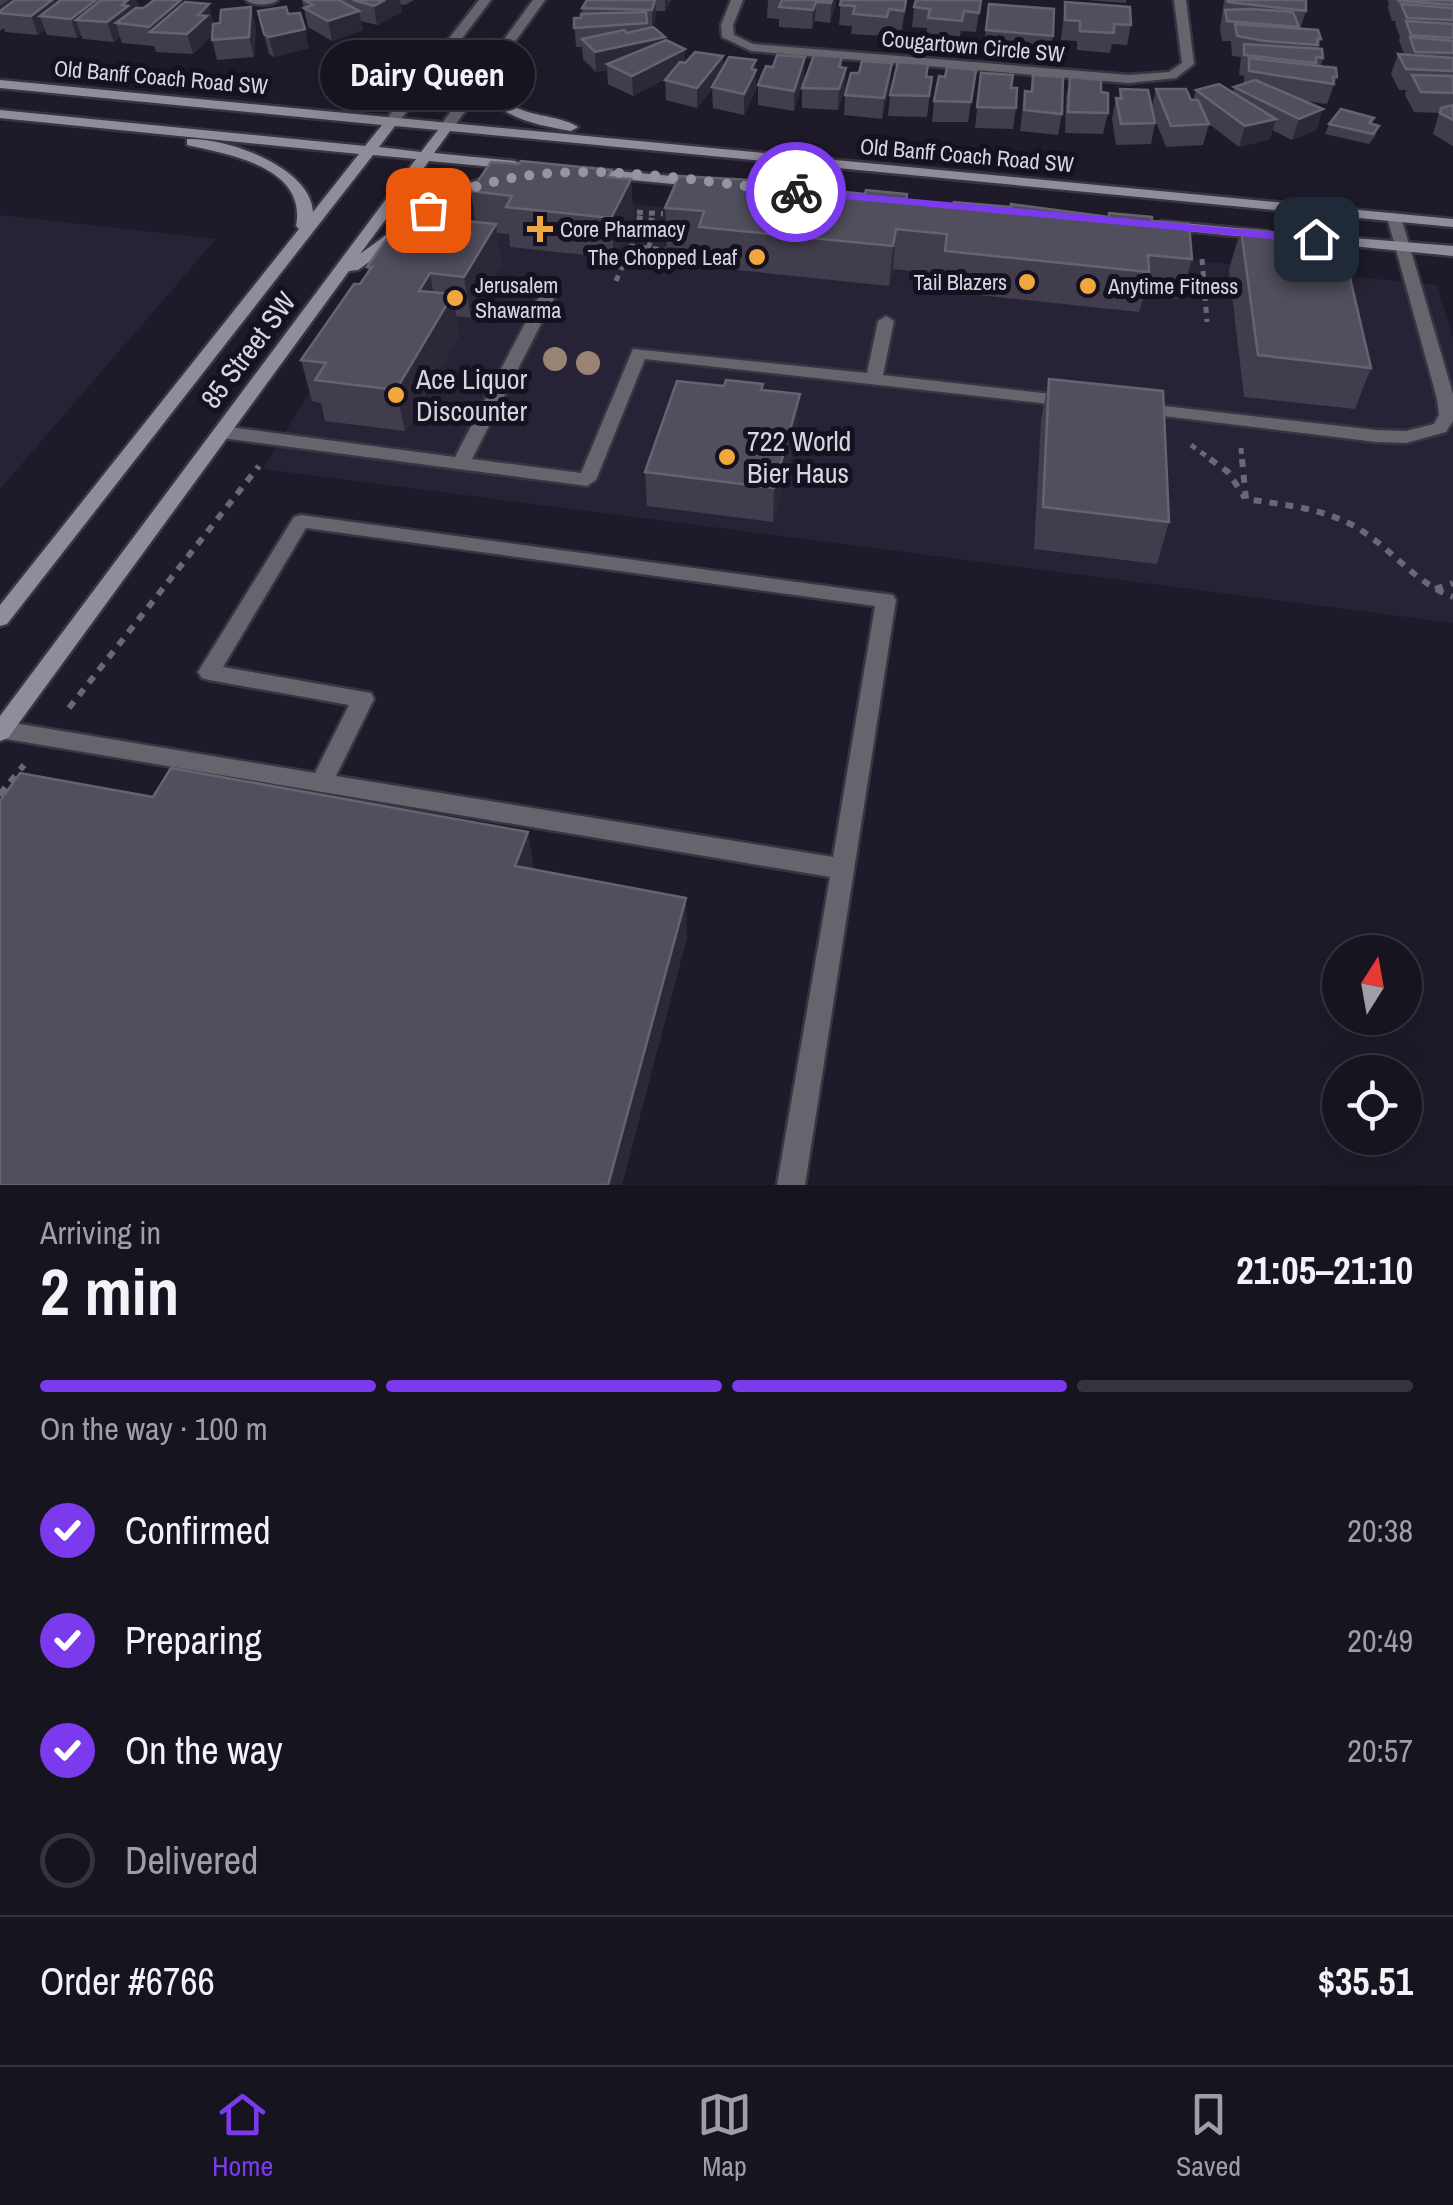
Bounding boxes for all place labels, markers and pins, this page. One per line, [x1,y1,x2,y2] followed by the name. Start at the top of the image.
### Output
[320,40,536,110] callout: Dairy Queen
[386,168,471,253] pin
[1274,197,1359,282] pin
[560,214,685,244] place label: Core Pharmacy
[529,218,551,240] marker: Core Pharmacy
[588,242,738,272] place label: The Chopped Leaf
[746,246,768,268] marker: The Chopped Leaf
[913,267,1007,297] place label: Tail Blazers
[475,270,561,325] place label: Jerusalem Shawarma
[1016,271,1038,293] marker: Tail Blazers
[1107,271,1238,301] place label: Anytime Fitness
[1077,275,1099,297] marker: Anytime Fitness
[444,287,466,309] marker: Jerusalem Shawarma
[415,360,527,430] place label: Ace Liquor Discounter
[385,384,407,406] marker: Ace Liquor Discounter
[747,422,851,492] place label: 722 World Bier Haus
[716,446,738,468] marker: 722 World Bier Haus

